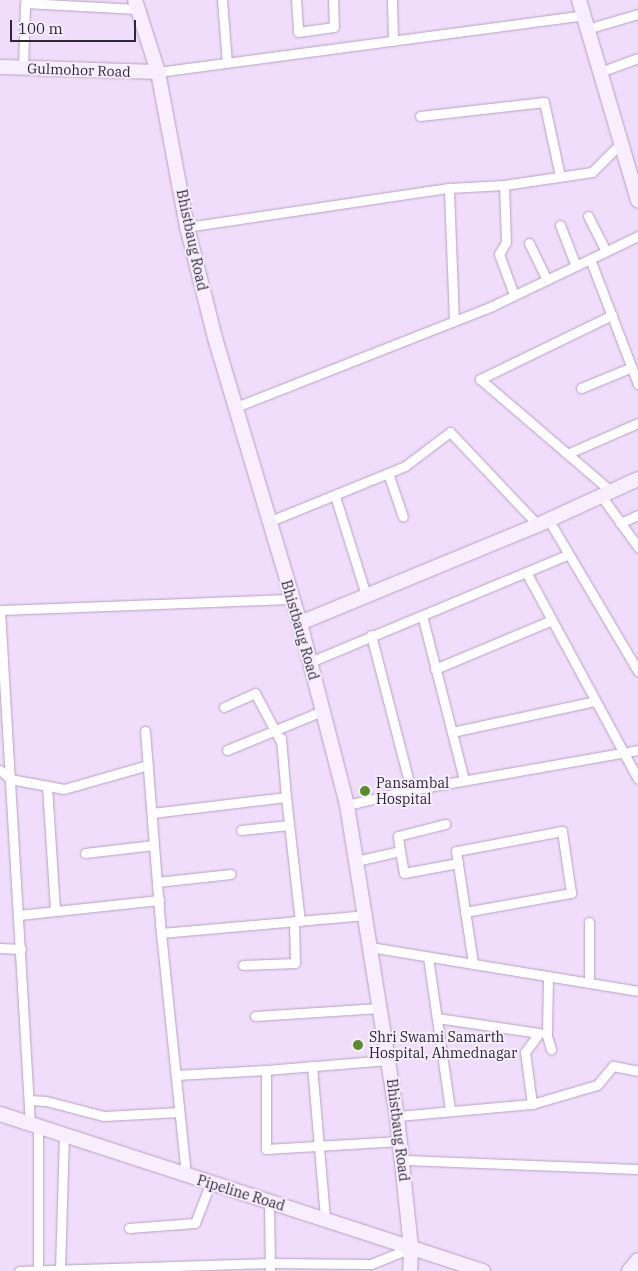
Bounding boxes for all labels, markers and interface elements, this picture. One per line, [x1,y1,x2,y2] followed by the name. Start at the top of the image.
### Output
[12,10,139,42] scale bar
[18,19,63,38] text: 100 m
[27,60,131,80] street label: Gulmohor Road
[173,188,211,292] street label: Bhistbaug Road
[278,578,322,682] street label: Bhistbaug Road
[376,775,449,808] place label: Pansambal Hospital
[358,784,372,798] marker: Pansambal Hospital
[369,1029,517,1062] place label: Shri Swami Samarth Hospital, Ahmednagar
[351,1038,365,1052] marker: Shri Swami Samarth Hospital, Ahmednagar
[383,1078,413,1182] street label: Bhistbaug Road
[195,1172,287,1214] street label: Pipeline Road

